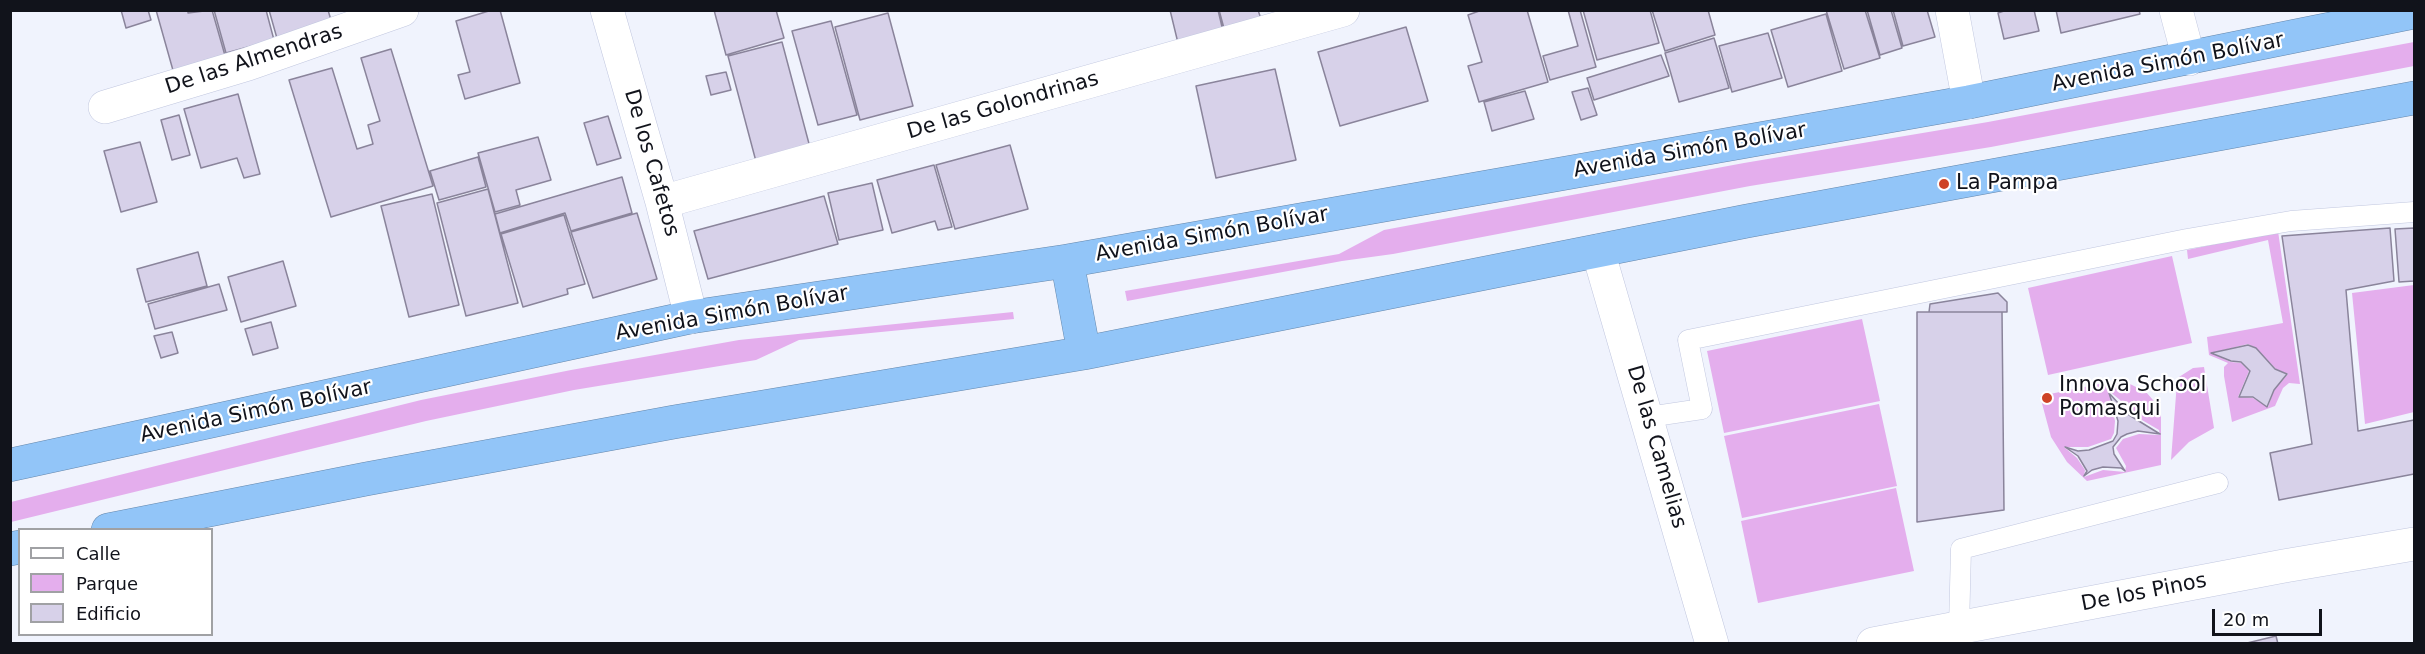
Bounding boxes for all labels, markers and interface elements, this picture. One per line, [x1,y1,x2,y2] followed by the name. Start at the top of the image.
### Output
[162,19,346,101] street label: De las Almendras
[2050,28,2286,98] street label: Avenida Simón Bolívar
[904,67,1102,145] street label: De las Golondrinas
[618,87,684,239] street label: De los Cafetos
[1572,118,1808,184] street label: Avenida Simón Bolívar
[1956,171,2058,197] place label: La Pampa
[1937,177,1951,191] marker: La Pampa
[1094,202,1330,268] street label: Avenida Simón Bolívar
[614,281,850,347] street label: Avenida Simón Bolívar
[1621,363,1691,531] street label: De las Camelias
[2059,373,2206,423] place label: Innova School Pomasqui
[138,375,374,449] street label: Avenida Simón Bolívar
[2040,391,2054,405] marker: Innova School Pomasqui
[18,528,213,636] legend
[76,543,121,564] text: Calle
[2079,568,2209,618] street label: De los Pinos
[76,573,138,594] text: Parque
[2215,597,2324,635] scale bar
[76,603,141,624] text: Edificio
[2223,609,2269,630] text: 20 m

